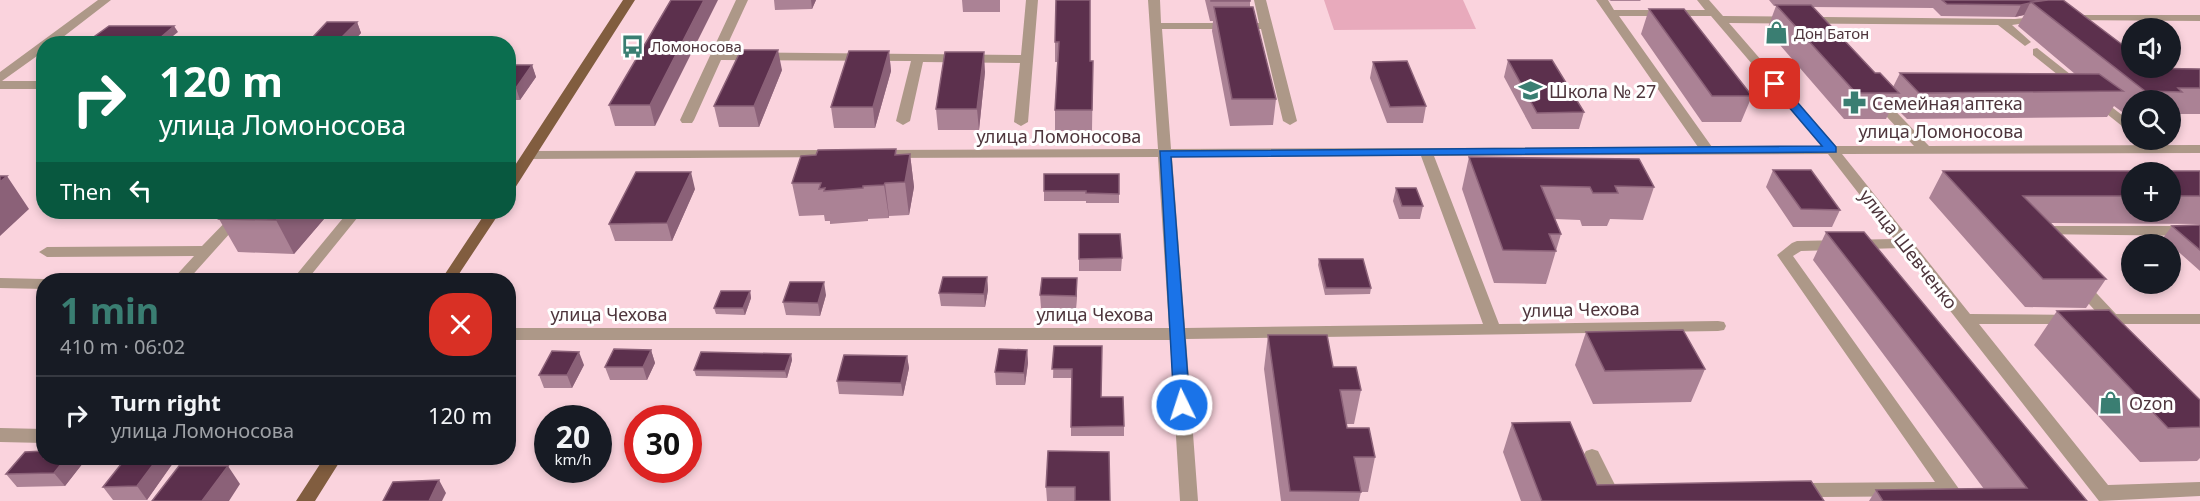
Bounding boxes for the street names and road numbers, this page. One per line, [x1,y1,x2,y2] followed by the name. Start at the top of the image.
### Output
[1859,119,2023,143] street label: улица Ломоносова
[977,124,1141,148] street label: улица Ломоносова
[1855,184,1963,314] street label: улица Шевченко
[1522,296,1640,322] street label: улица Чехова
[550,302,668,326] street label: улица Чехова
[1036,302,1154,326] street label: улица Чехова

